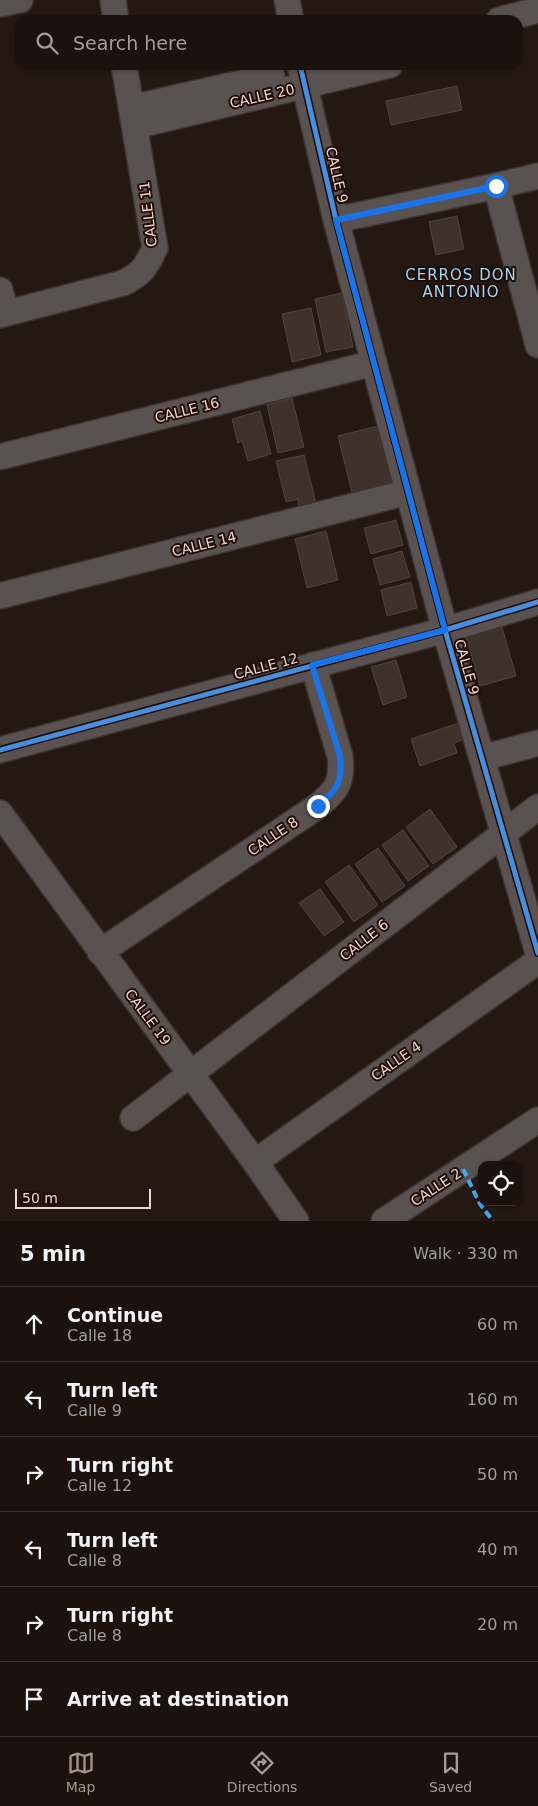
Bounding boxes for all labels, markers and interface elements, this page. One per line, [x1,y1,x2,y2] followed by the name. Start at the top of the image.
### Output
[15,15,523,70] search box
[33,29,61,57] icon: search
[73,32,187,54] text: Search here
[228,81,296,111] street label: CALLE 20
[323,145,351,205] street label: CALLE 9
[485,175,508,198] route start
[136,180,160,248] street label: CALLE 11
[405,266,517,301] district label: CERROS DON ANTONIO
[153,394,221,426] street label: CALLE 16
[170,528,238,560] street label: CALLE 14
[451,637,483,697] street label: CALLE 9
[232,650,300,682] street label: CALLE 12
[307,795,330,818] route end
[245,813,301,859] street label: CALLE 8
[337,916,392,964] street label: CALLE 6
[122,986,174,1048] street label: CALLE 19
[368,1038,424,1084] street label: CALLE 4
[478,1161,523,1206] map controls
[478,1161,523,1206] button: locate
[408,1165,464,1209] street label: CALLE 2
[15,1186,151,1209] scale bar
[22,1190,58,1206] text: 50 m
[20,1242,86,1266] text: 5 min
[413,1244,518,1263] text: Walk · 330 m
[67,1304,163,1326] text: Continue
[20,1310,48,1338] icon: ahead
[477,1315,518,1334] text: 60 m
[67,1326,132,1345] text: Calle 18
[67,1379,158,1401] text: Turn left
[20,1385,48,1413] icon: left
[467,1390,518,1409] text: 160 m
[67,1401,122,1420] text: Calle 9
[67,1454,173,1476] text: Turn right
[20,1460,48,1488] icon: right
[477,1465,518,1484] text: 50 m
[67,1476,132,1495] text: Calle 12
[67,1529,158,1551] text: Turn left
[20,1535,48,1563] icon: left
[477,1540,518,1559] text: 40 m
[67,1551,122,1570] text: Calle 8
[67,1604,173,1626] text: Turn right
[20,1610,48,1638] icon: right
[477,1615,518,1634] text: 20 m
[67,1626,122,1645] text: Calle 8
[20,1685,48,1713] icon: arrive
[67,1688,289,1710] text: Arrive at destination
[66,1749,95,1795] tab: Map
[227,1749,297,1795] tab: Directions
[429,1749,472,1795] tab: Saved

